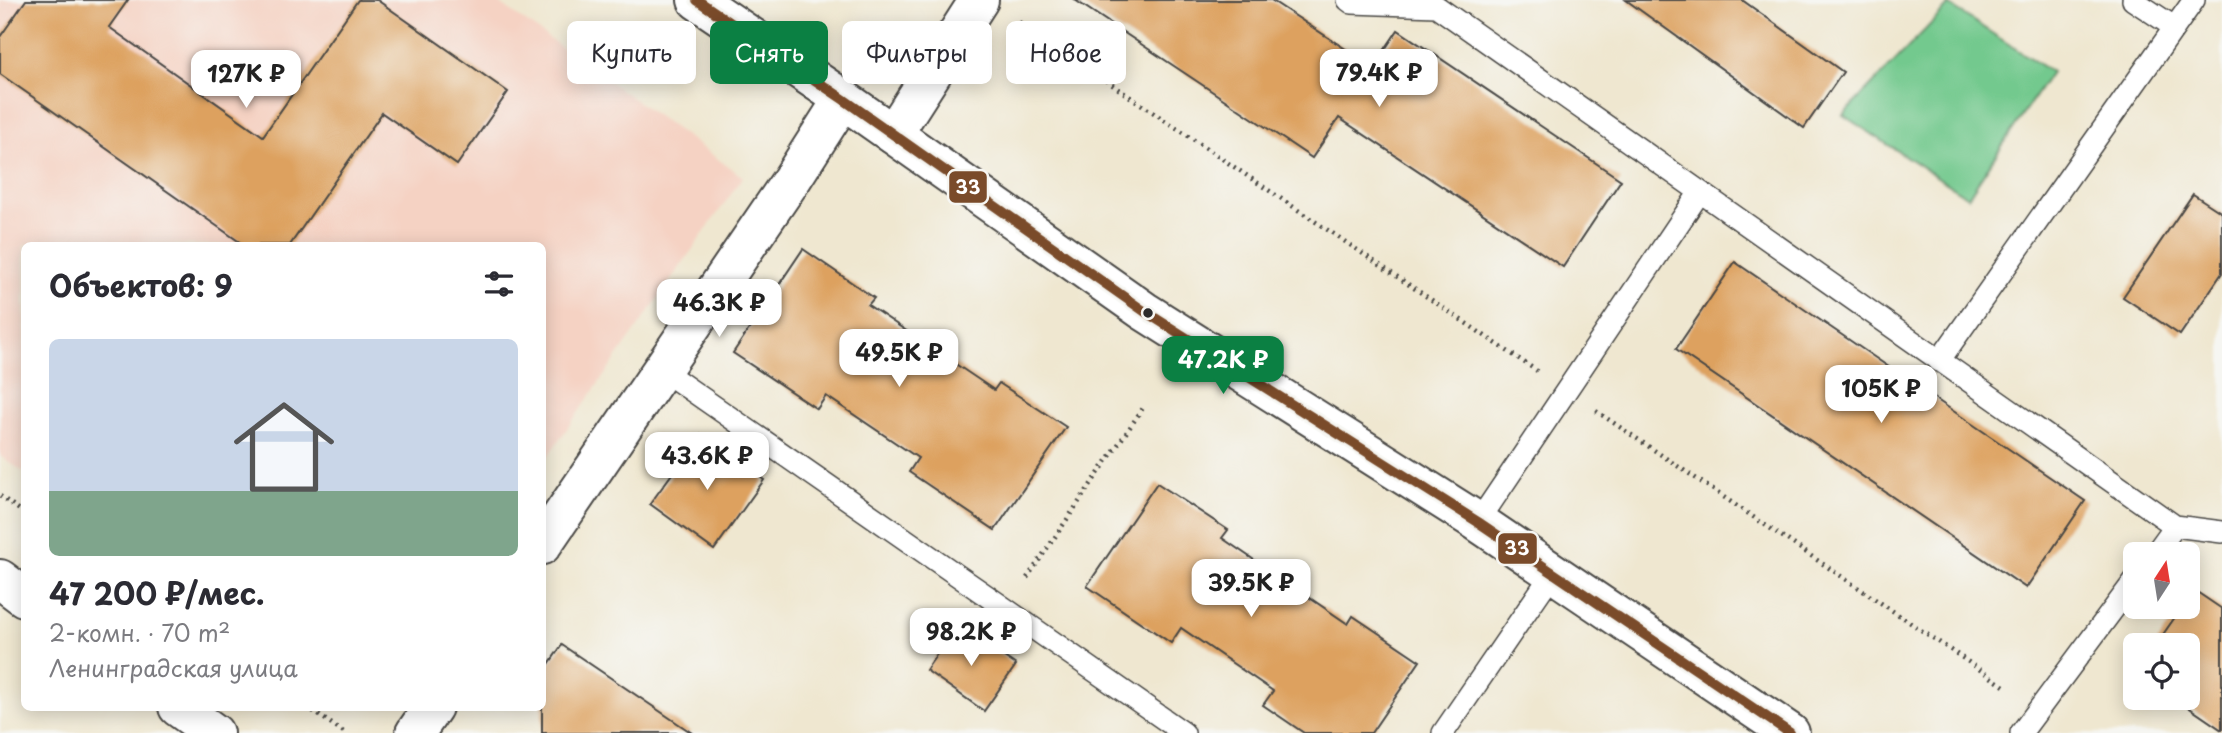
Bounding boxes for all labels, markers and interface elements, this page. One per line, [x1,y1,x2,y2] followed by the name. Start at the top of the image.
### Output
[567,21,696,84] chip: Купить
[710,21,828,84] chip: Снять
[842,21,992,84] chip: Фильтры
[1006,21,1126,84] chip: Новое
[189,50,303,110] pin: 127K ₽
[1314,50,1444,109] pin: 79.4K ₽
[1336,54,1422,89] text: 79.4K ₽
[207,55,285,90] text: 127K ₽
[948,170,988,204] line badge: 33
[956,172,980,200] text: 33
[49,262,233,307] text: Объектов: 9
[480,265,518,303] icon: filters
[654,280,784,339] pin: 46.3K ₽
[673,284,765,319] text: 46.3K ₽
[1141,306,1155,320] unlabelled marker
[834,330,964,389] pin: 49.5K ₽
[855,334,943,369] text: 49.5K ₽
[1158,336,1288,396] pin: 47.2K ₽
[1178,341,1268,376] text: 47.2K ₽
[1824,366,1938,425] pin: 105K ₽
[1841,370,1921,405] text: 105K ₽
[221,384,347,510] icon: home
[642,433,772,492] pin: 43.6K ₽
[661,437,753,472] text: 43.6K ₽
[1497,532,1538,565] line badge: 33
[1505,533,1529,561] text: 33
[2123,542,2200,620] north arrow
[2123,542,2200,710] map controls
[1186,560,1316,619] pin: 39.5K ₽
[1208,564,1294,599] text: 39.5K ₽
[49,570,265,615] text: 47 200 ₽/мес.
[906,608,1036,668] pin: 98.2K ₽
[926,613,1016,648] text: 98.2K ₽
[49,615,230,650] text: 2-комн. · 70 m²
[2123,633,2200,710] button: locate
[49,650,298,685] text: Ленинградская улица

